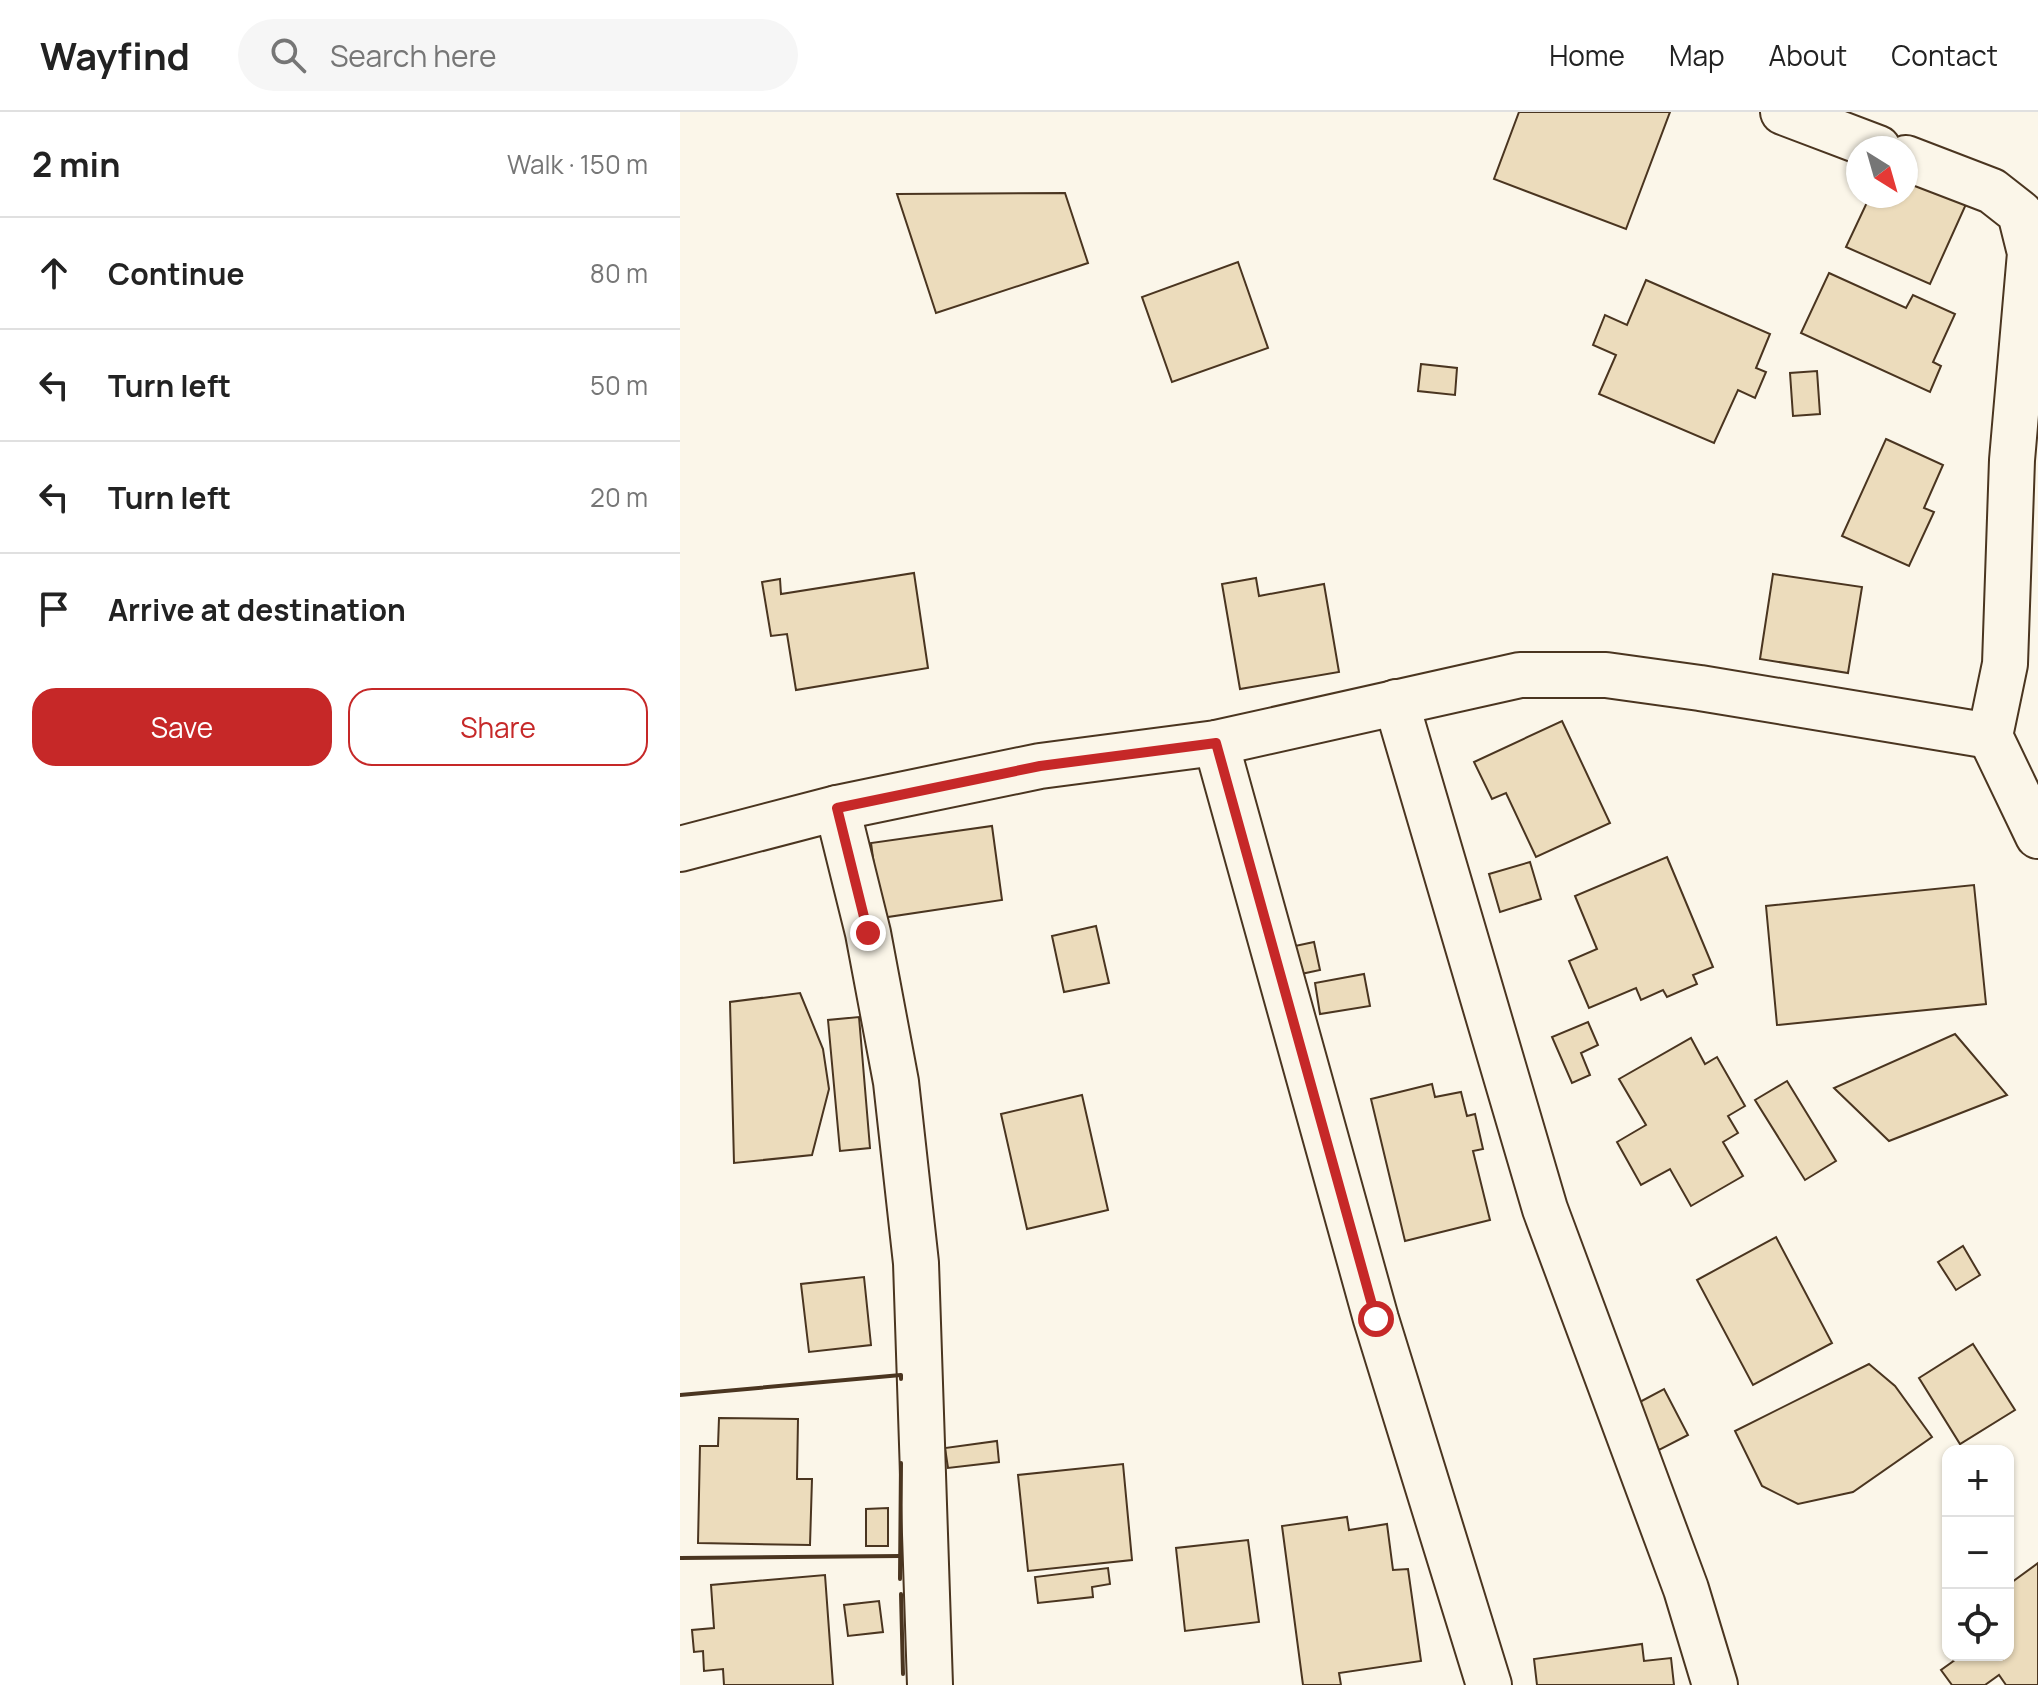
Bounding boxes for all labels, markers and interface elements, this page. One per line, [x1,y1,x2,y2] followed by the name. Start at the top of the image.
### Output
[238,19,798,91] search box
[40,29,190,81] text: Wayfind
[266,33,310,77] icon: search
[330,35,497,76] text: Search here
[1549,36,1625,74] text: Home
[1669,36,1725,74] text: Map
[1769,36,1847,74] text: About
[1891,36,1998,74] text: Contact
[1846,136,1918,208] north arrow
[32,141,120,187] text: 2 min
[507,146,648,182] text: Walk · 150 m
[32,251,76,295] icon: ahead
[108,253,244,294] text: Continue
[590,255,648,291] text: 80 m
[32,363,76,407] icon: left
[108,365,231,406] text: Turn left
[590,367,648,403] text: 50 m
[32,475,76,519] icon: left
[108,477,231,518] text: Turn left
[590,479,648,515] text: 20 m
[32,587,76,631] icon: arrive
[108,589,406,630] text: Arrive at destination
[32,688,332,766] button: Save
[348,688,648,766] button: Share
[850,915,886,951] route end
[1358,1301,1394,1337] route start
[1942,1445,2014,1661] map controls
[1942,1445,2014,1517] button: +
[1942,1517,2014,1589] button: −
[1942,1589,2014,1661] button: locate

